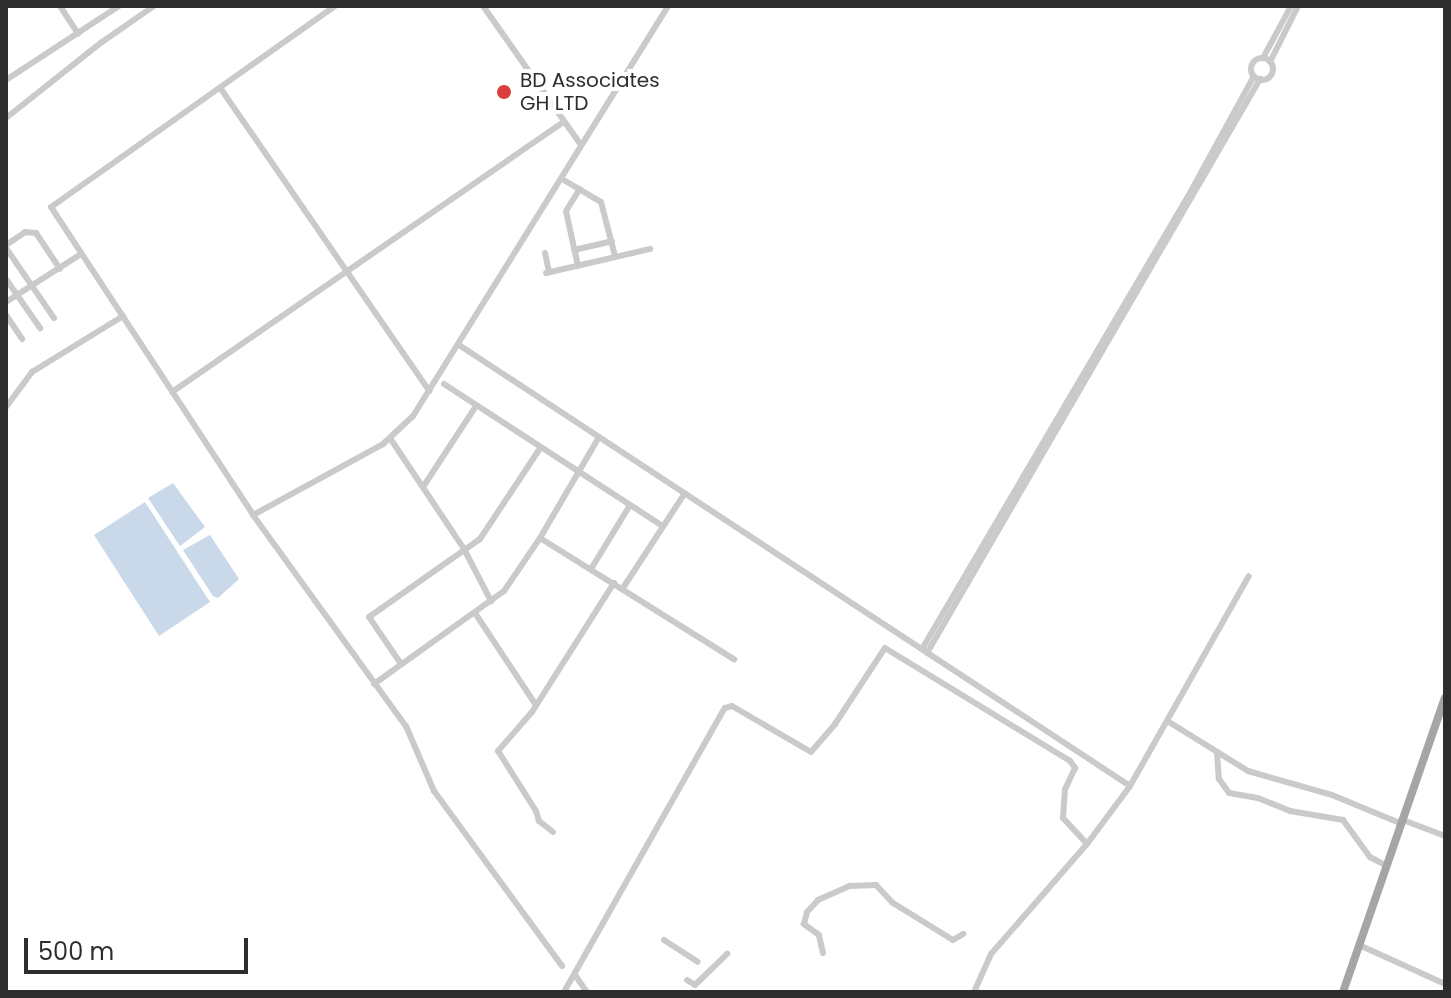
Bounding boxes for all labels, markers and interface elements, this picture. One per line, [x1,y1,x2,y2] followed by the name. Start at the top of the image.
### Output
[520,68,660,115] place label: BD Associates GH LTD
[495,83,513,101] marker: BD Associates GH LTD
[28,922,252,972] scale bar
[38,935,114,968] text: 500 m

